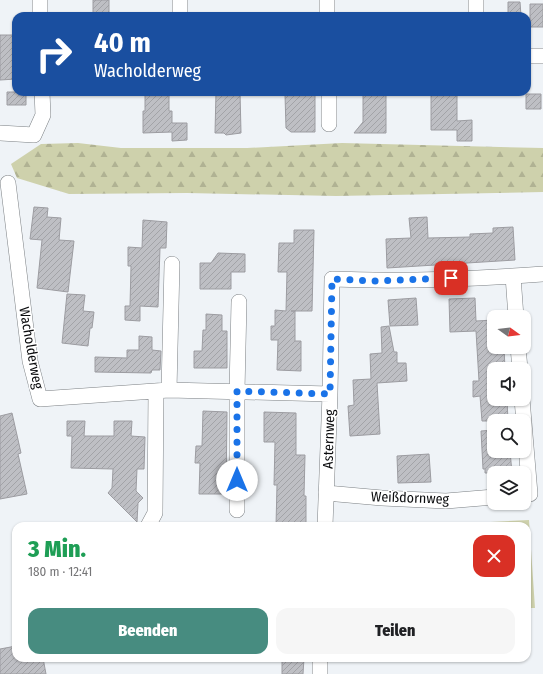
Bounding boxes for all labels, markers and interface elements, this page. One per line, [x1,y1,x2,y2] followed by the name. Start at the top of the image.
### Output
[94,26,151,59] text: 40 m
[28,28,80,80] icon: right
[94,60,201,82] text: Wacholderweg
[434,261,468,295] pin
[440,267,462,289] icon: arrive
[15,306,47,391] street label: Wacholderweg
[487,310,531,354] north arrow
[487,310,531,510] map controls
[487,362,531,406] button: sound
[319,409,339,469] street label: Asternweg
[487,414,531,458] button: search
[216,459,258,501] position arrow
[487,466,531,510] button: layers
[371,488,450,508] street label: Weißdornweg
[28,535,86,563] text: 3 Min.
[473,535,515,577] button: close
[28,564,92,579] text: 180 m · 12:41
[28,608,268,654] button: Beenden
[276,608,515,654] button: Teilen

